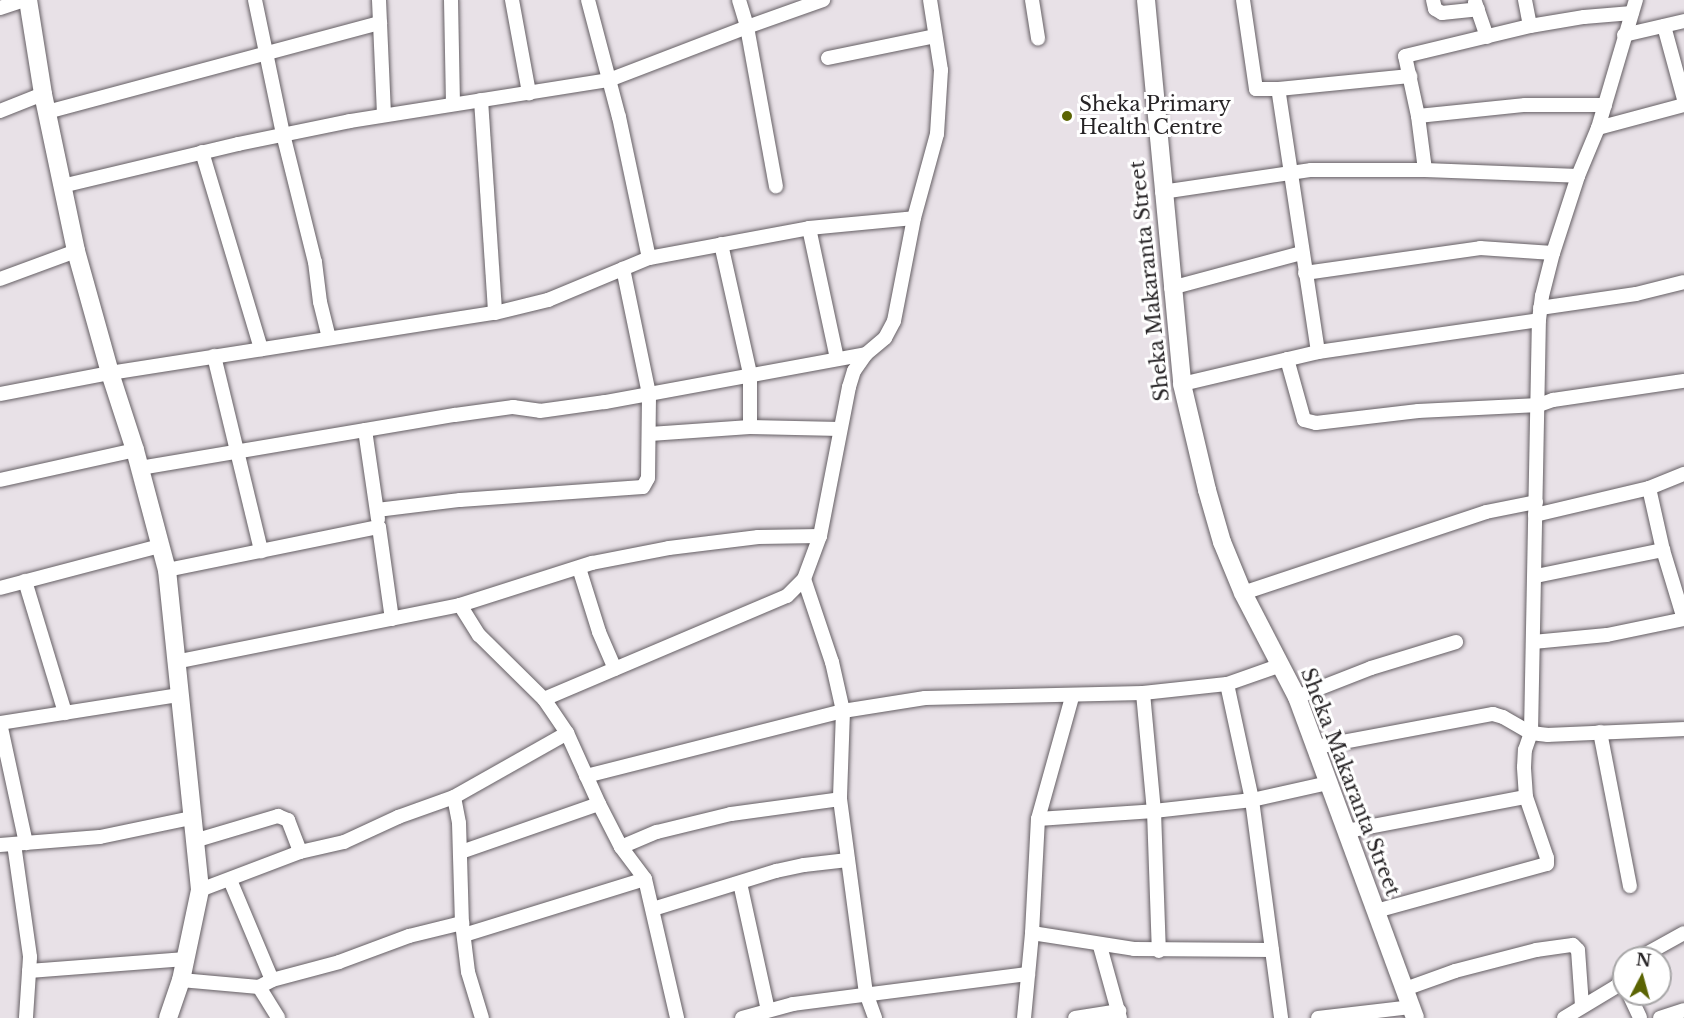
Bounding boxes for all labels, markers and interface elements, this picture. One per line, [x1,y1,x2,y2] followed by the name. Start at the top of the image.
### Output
[1079,92,1231,139] place label: Sheka Primary Health Centre
[1060,109,1074,123] marker: Sheka Primary Health Centre
[1125,159,1175,403] street label: Sheka Makaranta Street
[1295,665,1405,899] street label: Sheka Makaranta Street
[1612,946,1672,1006] north arrow
[1635,949,1652,971] text: N

